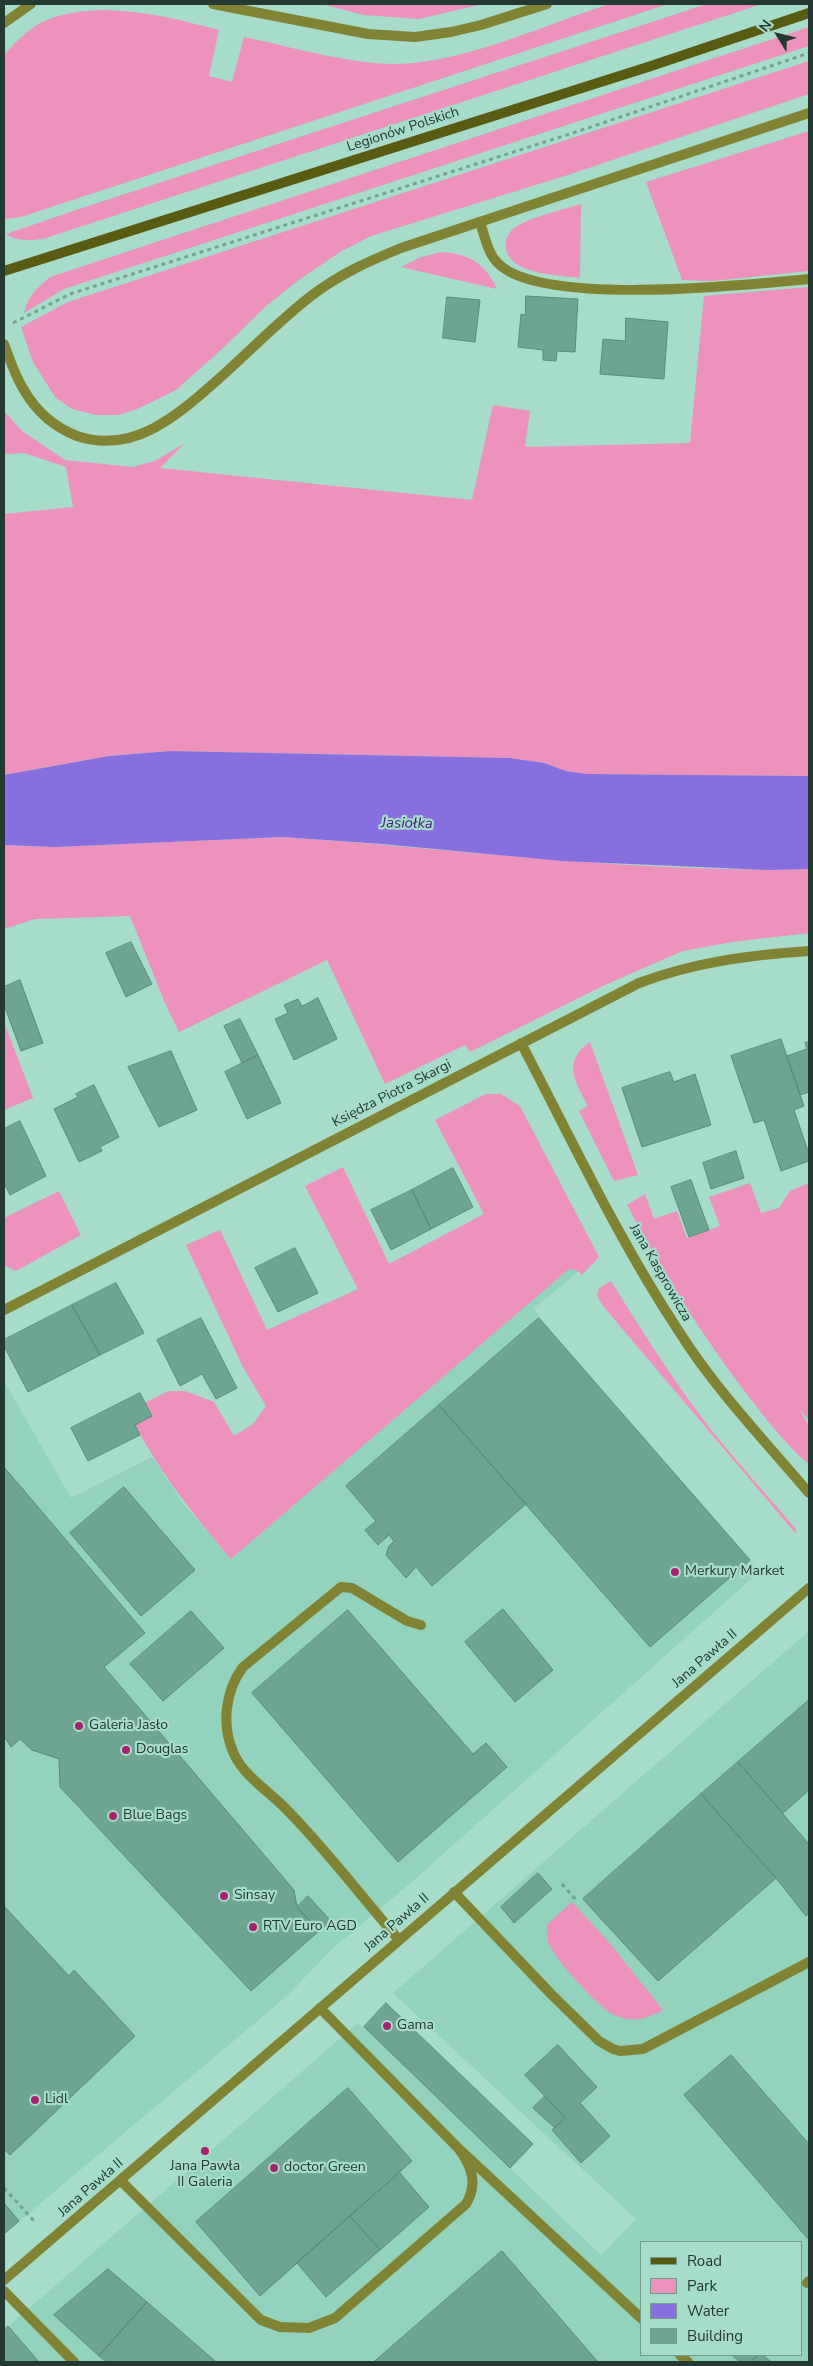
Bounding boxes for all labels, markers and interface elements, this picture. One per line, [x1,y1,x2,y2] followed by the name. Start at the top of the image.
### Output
[753,10,803,60] north arrow
[755,16,776,36] text: N
[345,104,461,156] street label: Legionów Polskich
[381,815,433,833] water label: Jasiołka
[330,1057,454,1131] street label: Księdza Piotra Skargi
[625,1221,695,1325] street label: Jana Kasprowicza
[685,1564,784,1580] place label: Merkury Market
[669,1566,681,1578] marker: Merkury Market
[669,1626,741,1692] street label: Jana Pawła II
[89,1718,168,1734] place label: Galeria Jasło
[73,1720,85,1732] marker: Galeria Jasło
[136,1742,189,1758] place label: Douglas
[120,1744,132,1756] marker: Douglas
[123,1808,187,1824] place label: Blue Bags
[107,1810,119,1822] marker: Blue Bags
[234,1888,275,1904] place label: Sinsay
[218,1890,230,1902] marker: Sinsay
[361,1890,433,1956] street label: Jana Pawła II
[263,1919,357,1935] place label: RTV Euro AGD
[247,1921,259,1933] marker: RTV Euro AGD
[397,2018,434,2034] place label: Gama
[381,2020,393,2032] marker: Gama
[45,2092,68,2108] place label: Lidl
[29,2094,41,2106] marker: Lidl
[199,2145,211,2157] marker: Jana Pawła II Galeria
[55,2155,127,2221] street label: Jana Pawła II
[170,2159,240,2192] place label: Jana Pawła II Galeria
[284,2160,366,2176] place label: doctor Green
[268,2162,280,2174] marker: doctor Green
[640,2241,803,2356] legend
[687,2251,722,2271] text: Road
[687,2276,717,2296] text: Park
[687,2301,729,2321] text: Water
[687,2326,743,2346] text: Building

